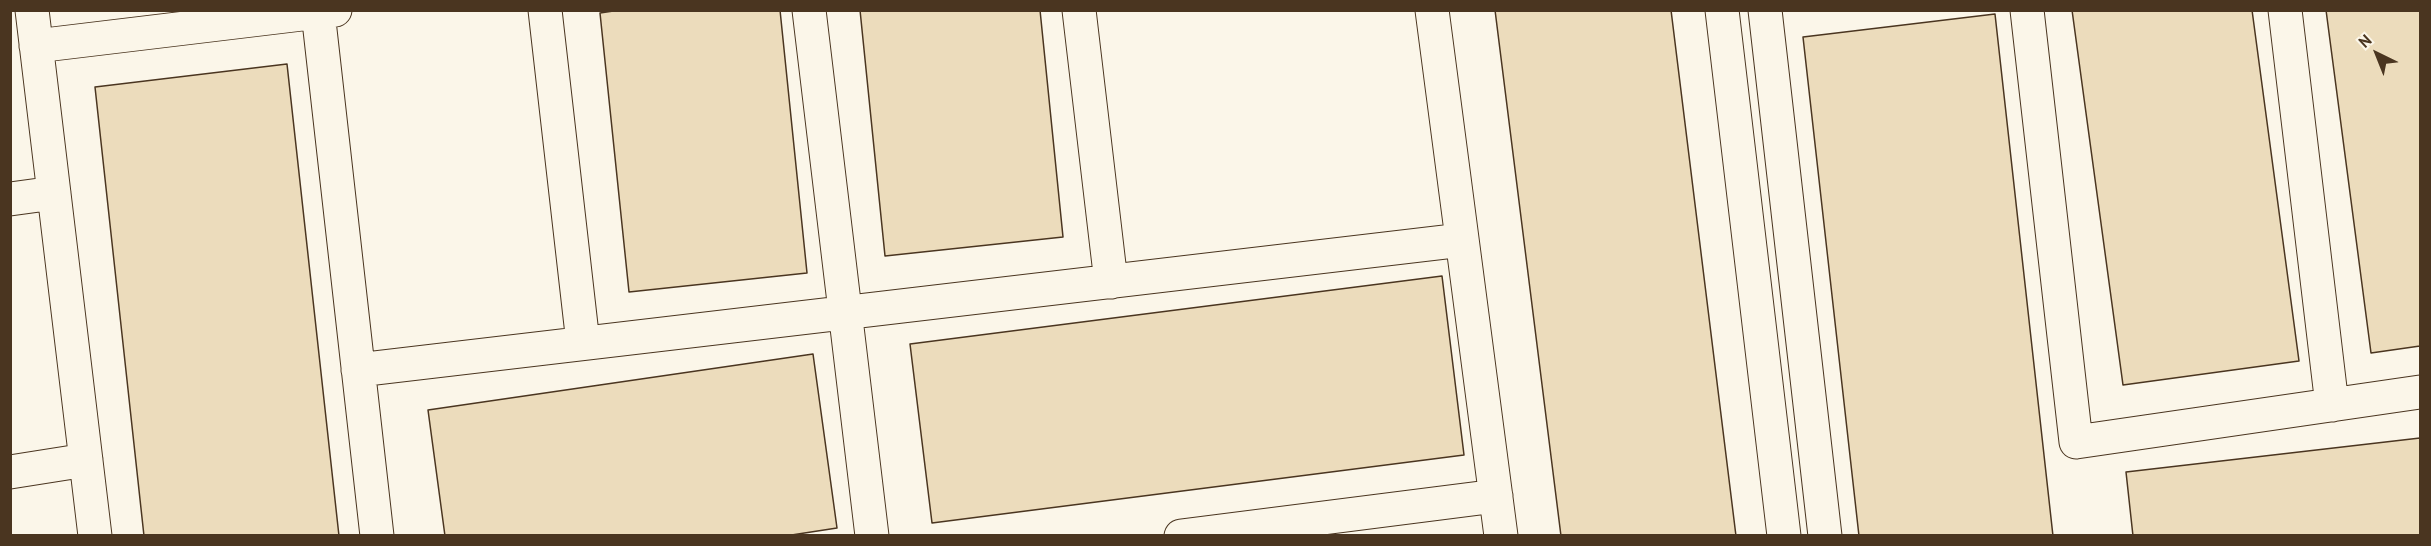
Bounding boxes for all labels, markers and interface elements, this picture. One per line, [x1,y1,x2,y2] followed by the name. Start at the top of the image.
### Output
[2347,24,2407,84] north arrow
[2354,30,2375,52] text: N

